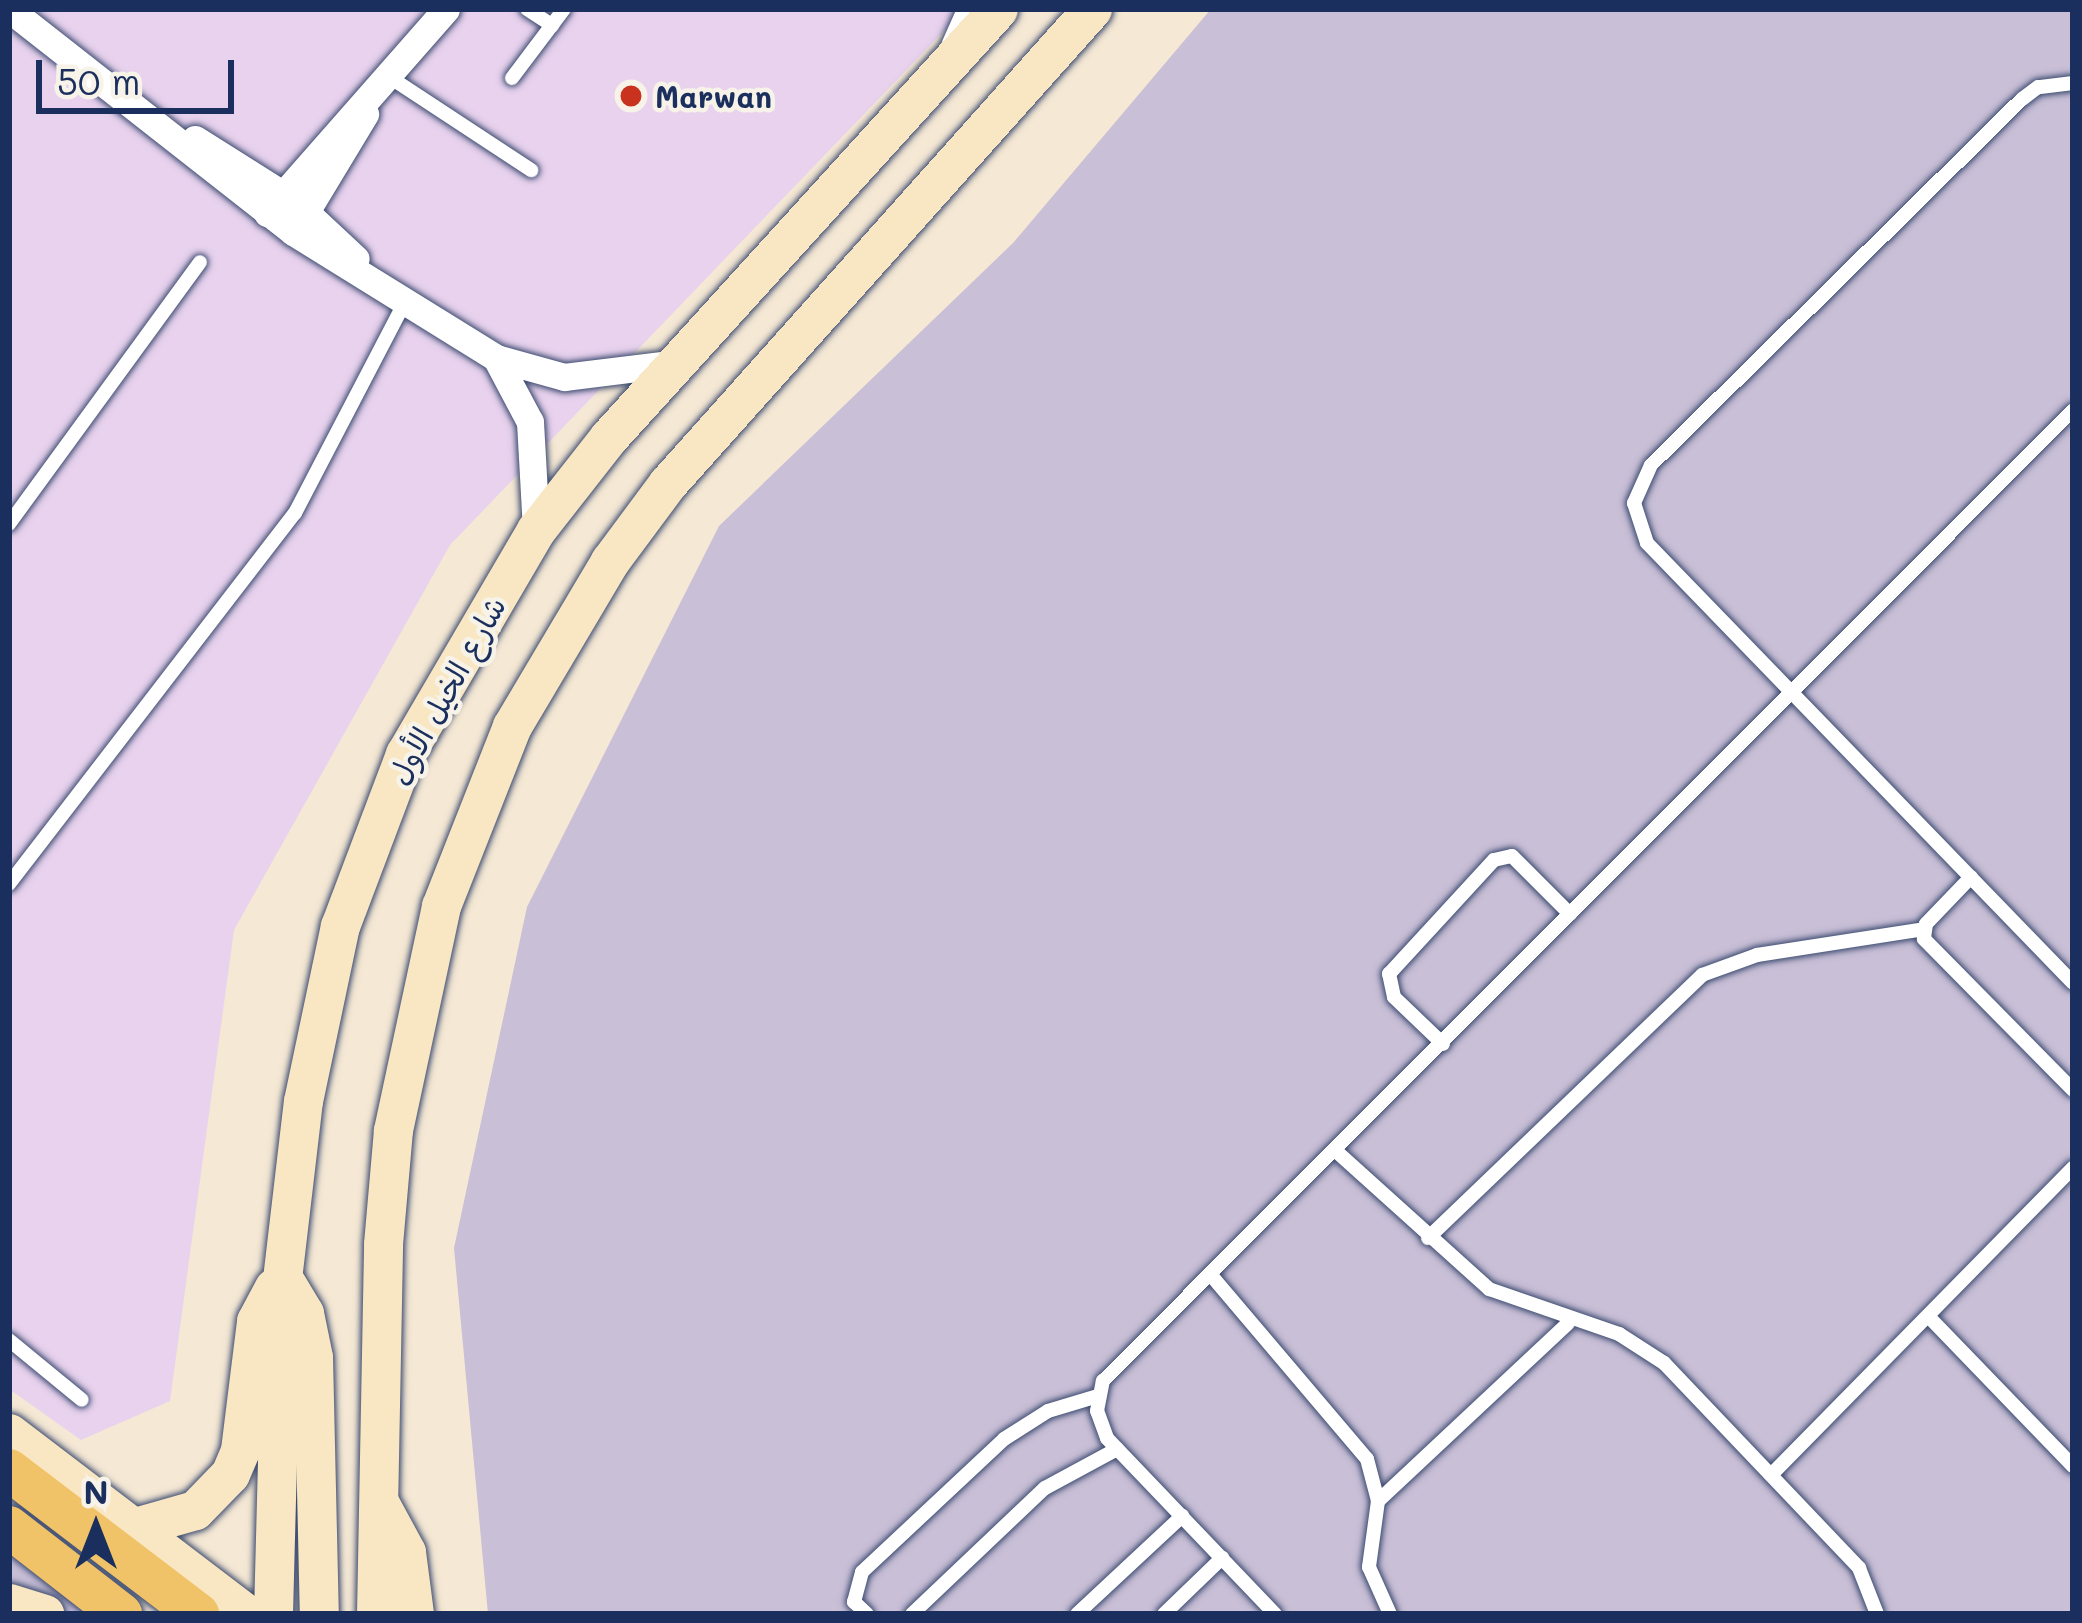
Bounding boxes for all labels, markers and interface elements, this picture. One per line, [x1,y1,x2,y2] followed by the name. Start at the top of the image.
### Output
[42,36,240,110] scale bar
[57,57,140,104] text: 50 m
[655,78,772,114] place label: Marwan
[618,83,644,109] marker: Marwan
[380,590,512,790] street label: شارع الخيل الأول
[36,1467,156,1587] north arrow
[83,1469,109,1512] text: N

